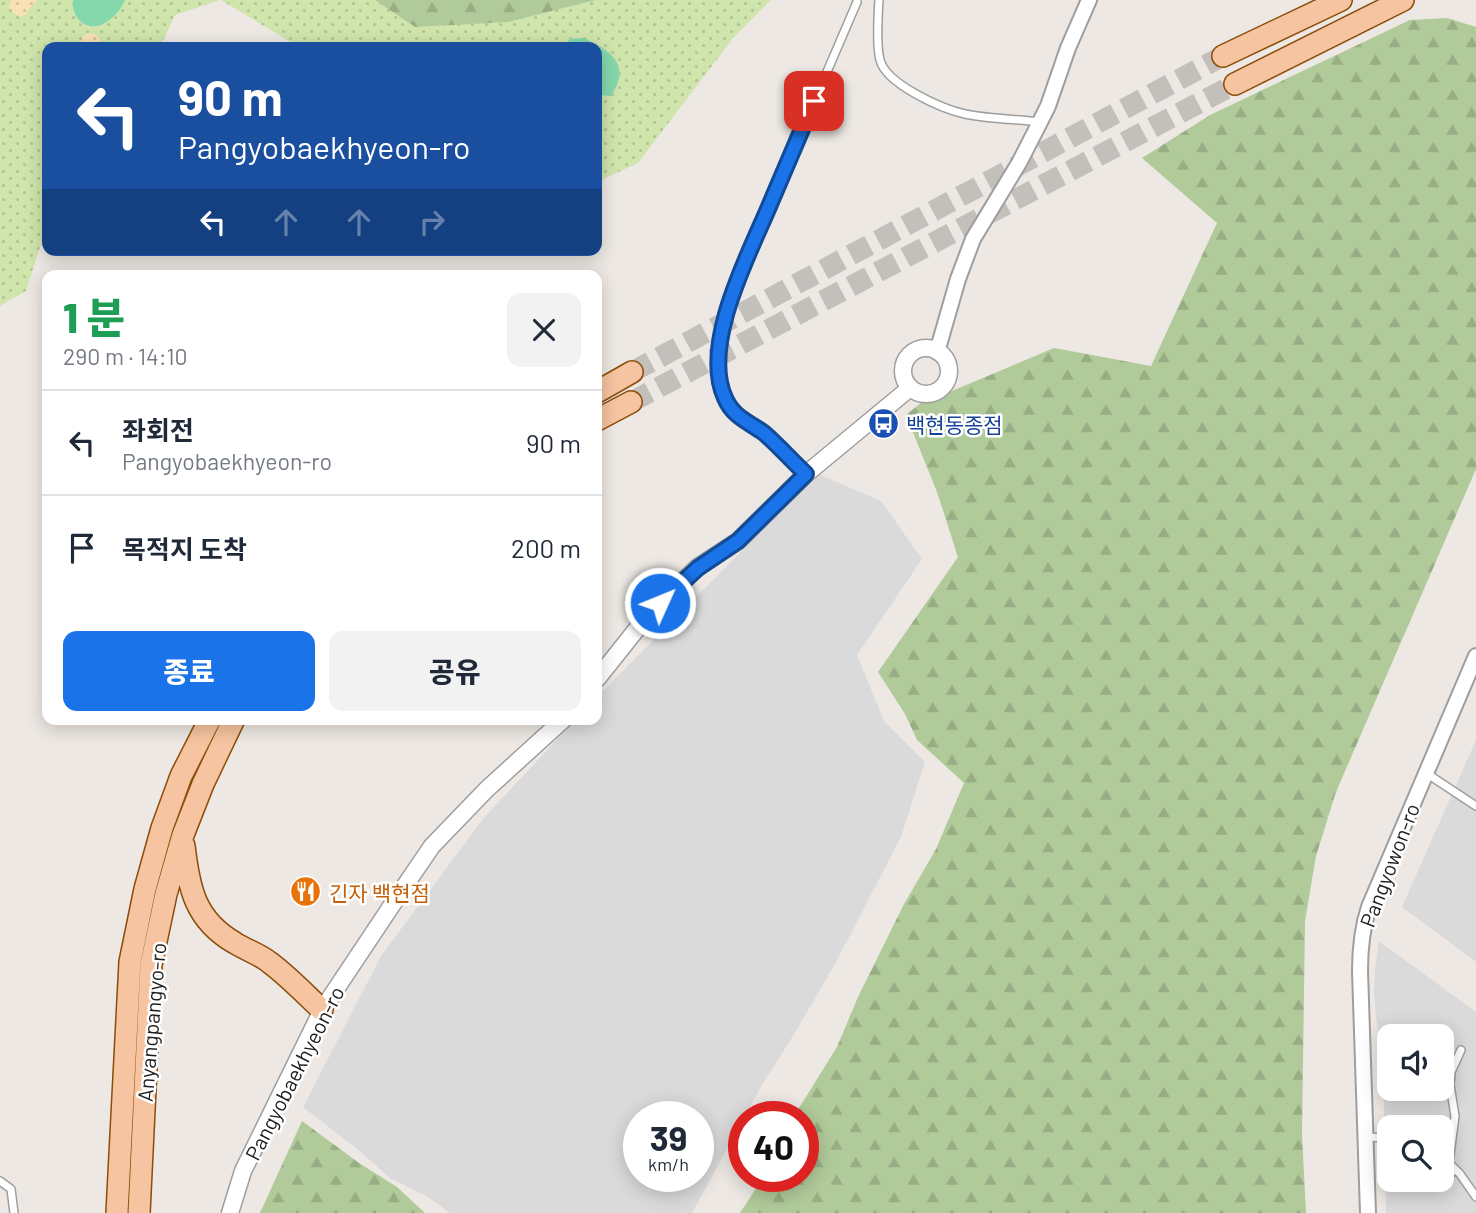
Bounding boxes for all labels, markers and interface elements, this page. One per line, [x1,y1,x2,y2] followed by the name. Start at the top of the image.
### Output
[178,67,283,126] text: 90 m
[63,70,154,161] icon: left
[784,71,844,131] pin
[795,82,833,120] icon: arrive
[178,127,470,165] text: Pangyobaekhyeon-ro
[194,203,232,241] icon: left
[267,203,305,241] icon: ahead
[340,203,378,241] icon: ahead
[413,203,451,241] icon: right
[63,291,125,341] text: 1 분
[507,293,581,367] button: close
[63,342,188,370] text: 290 m · 14:10
[866,407,900,441] bus stop icon: 백현동종점
[906,412,1003,437] place label: 백현동종점
[122,414,194,445] text: 좌회전
[63,424,101,462] icon: left
[526,427,581,458] text: 90 m
[122,447,332,475] text: Pangyobaekhyeon-ro
[63,529,101,567] icon: arrive
[511,532,581,563] text: 200 m
[122,533,247,564] text: 목적지 도착
[623,566,697,640] position arrow
[63,631,315,711] button: 종료
[329,631,581,711] button: 공유
[1354,800,1424,930] street label: Pangyowon-ro
[289,875,323,909] restaurant icon: 긴자 백현점
[329,880,430,905] place label: 긴자 백현점
[132,941,170,1103] street label: Anyangpangyo-ro
[239,982,349,1164] street label: Pangyobaekhyeon-ro
[1377,1024,1454,1192] map controls
[1377,1024,1454,1101] button: sound
[728,1101,819,1192] speed limit sign: 40
[1377,1115,1454,1192] button: search
[650,1116,687,1158] text: 39
[648,1153,689,1175] text: km/h

